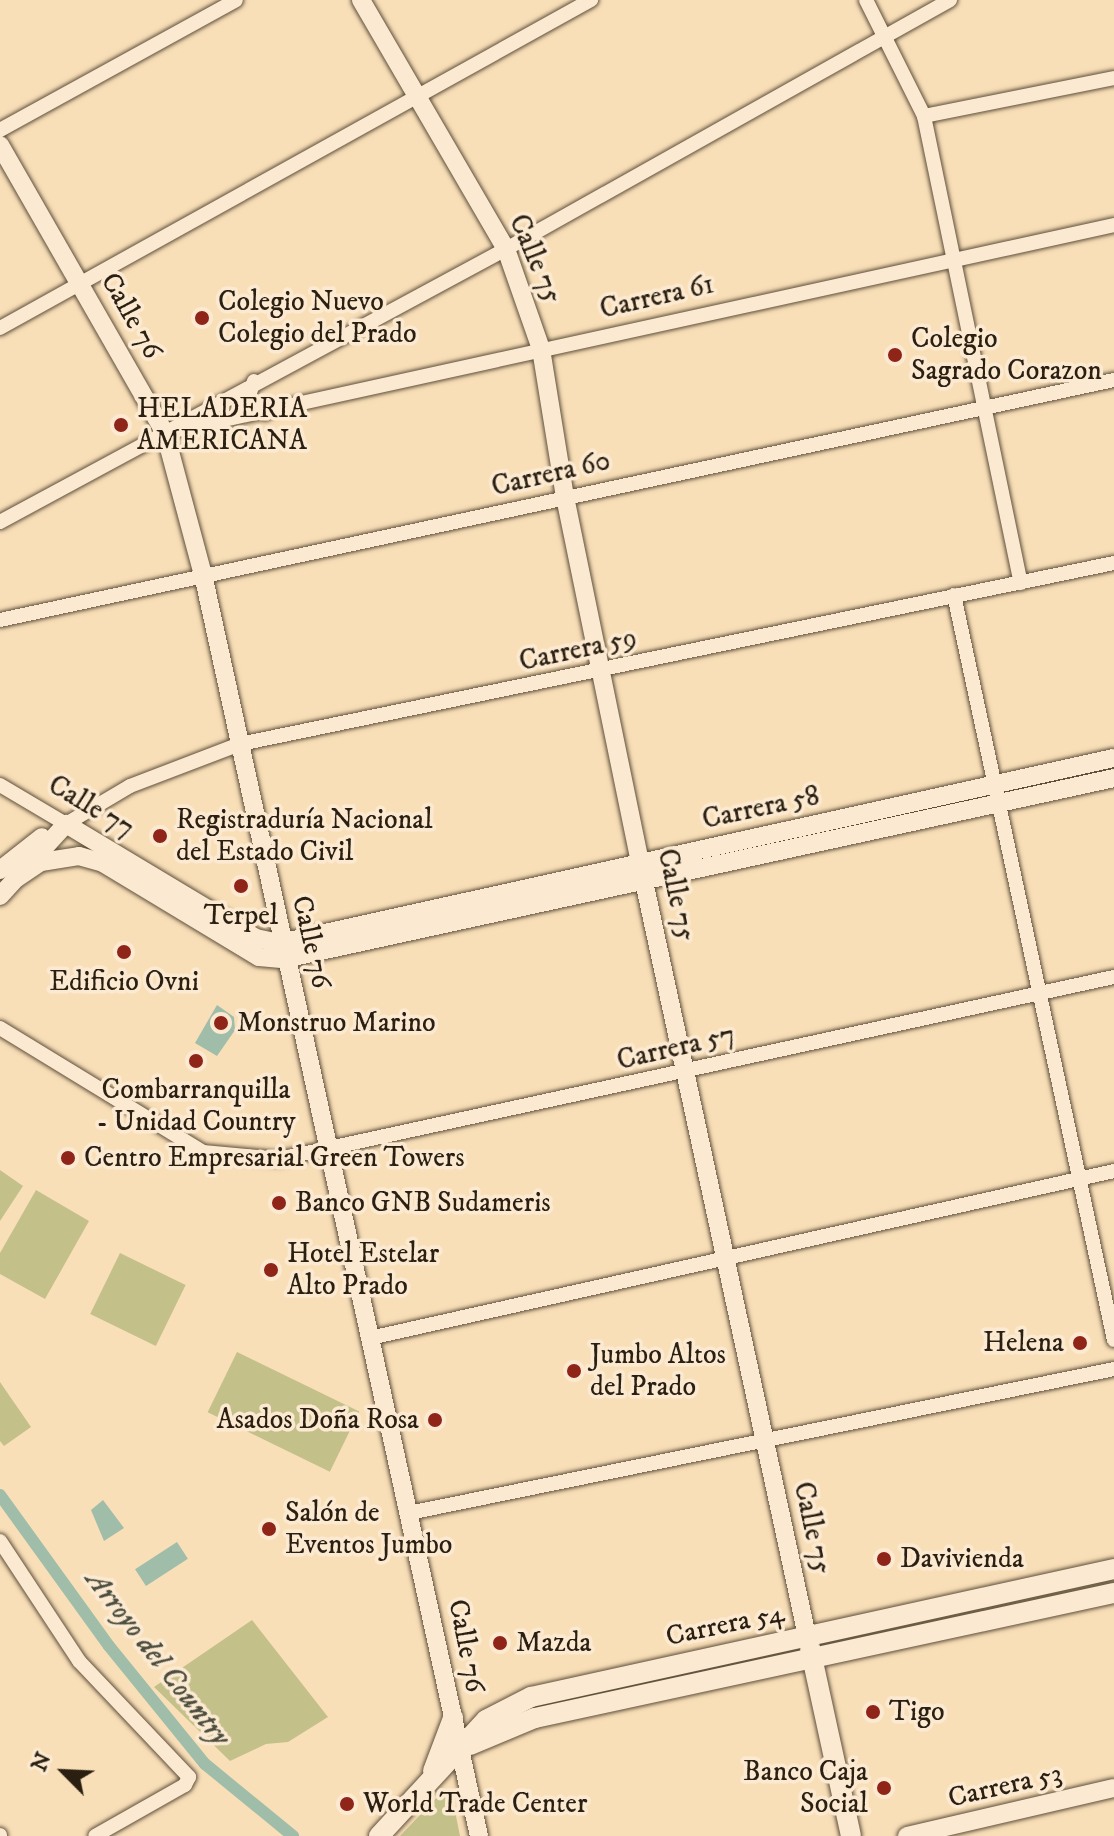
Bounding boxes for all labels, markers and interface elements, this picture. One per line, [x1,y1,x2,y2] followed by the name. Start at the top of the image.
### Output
[501,209,569,309] street label: Calle 75
[93,267,169,365] street label: Calle 76
[597,268,717,326] street label: Carrera 61
[218,285,417,351] place label: Colegio Nuevo Colegio del Prado
[193,309,211,327] marker: Colegio Nuevo Colegio del Prado
[911,322,1102,388] place label: Colegio Sagrado Corazon
[886,346,904,364] marker: Colegio Sagrado Corazon
[137,392,307,458] place label: HELADERIA AMERICANA
[112,416,130,434] marker: HELADERIA AMERICANA
[488,444,614,504] street label: Carrera 60
[516,621,640,679] street label: Carrera 59
[42,768,140,846] street label: Calle 77
[699,779,823,837] street label: Carrera 58
[176,803,433,869] place label: Registraduría Nacional del Estado Civil
[151,827,169,845] marker: Registraduría Nacional del Estado Civil
[650,846,702,944] street label: Calle 75
[232,877,250,895] marker: Terpel
[284,892,338,992] street label: Calle 76
[204,899,278,933] place label: Terpel
[115,943,133,961] marker: Edificio Ovni
[49,965,199,999] place label: Edificio Ovni
[237,1006,436,1040] place label: Monstruo Marino
[212,1014,230,1032] marker: Monstruo Marino
[614,1018,738,1078] street label: Carrera 57
[187,1052,205,1070] marker: Combarranquilla - Unidad Country
[97,1073,295,1139] place label: Combarranquilla - Unidad Country
[84,1141,465,1175] place label: Centro Empresarial Green Towers
[59,1149,77,1167] marker: Centro Empresarial Green Towers
[295,1186,551,1220] place label: Banco GNB Sudameris
[270,1194,288,1212] marker: Banco GNB Sudameris
[287,1237,439,1303] place label: Hotel Estelar Alto Prado
[262,1261,280,1279] marker: Hotel Estelar Alto Prado
[983,1326,1064,1360] place label: Helena
[1071,1334,1089,1352] marker: Helena
[590,1338,726,1404] place label: Jumbo Altos del Prado
[565,1362,583,1380] marker: Jumbo Altos del Prado
[217,1403,419,1437] place label: Asados Doña Rosa
[426,1411,444,1429] marker: Asados Doña Rosa
[786,1479,838,1577] street label: Calle 75
[285,1496,452,1562] place label: Salón de Eventos Jumbo
[260,1520,278,1538] marker: Salón de Eventos Jumbo
[900,1542,1024,1576] place label: Davivienda
[875,1550,893,1568] marker: Davivienda
[77,1564,237,1754] water label: Arroyo del Country
[663,1596,787,1654] street label: Carrera 54
[441,1597,491,1695] street label: Calle 76
[516,1626,591,1660] place label: Mazda
[491,1634,509,1652] marker: Mazda
[889,1695,945,1729] place label: Tigo
[864,1703,882,1721] marker: Tigo
[24,1732,104,1812] north arrow
[26,1748,58,1776] text: N
[743,1755,868,1821] place label: Banco Caja Social
[945,1757,1065,1815] street label: Carrera 53
[875,1779,893,1797] marker: Banco Caja Social
[363,1787,587,1821] place label: World Trade Center
[338,1795,356,1813] marker: World Trade Center

